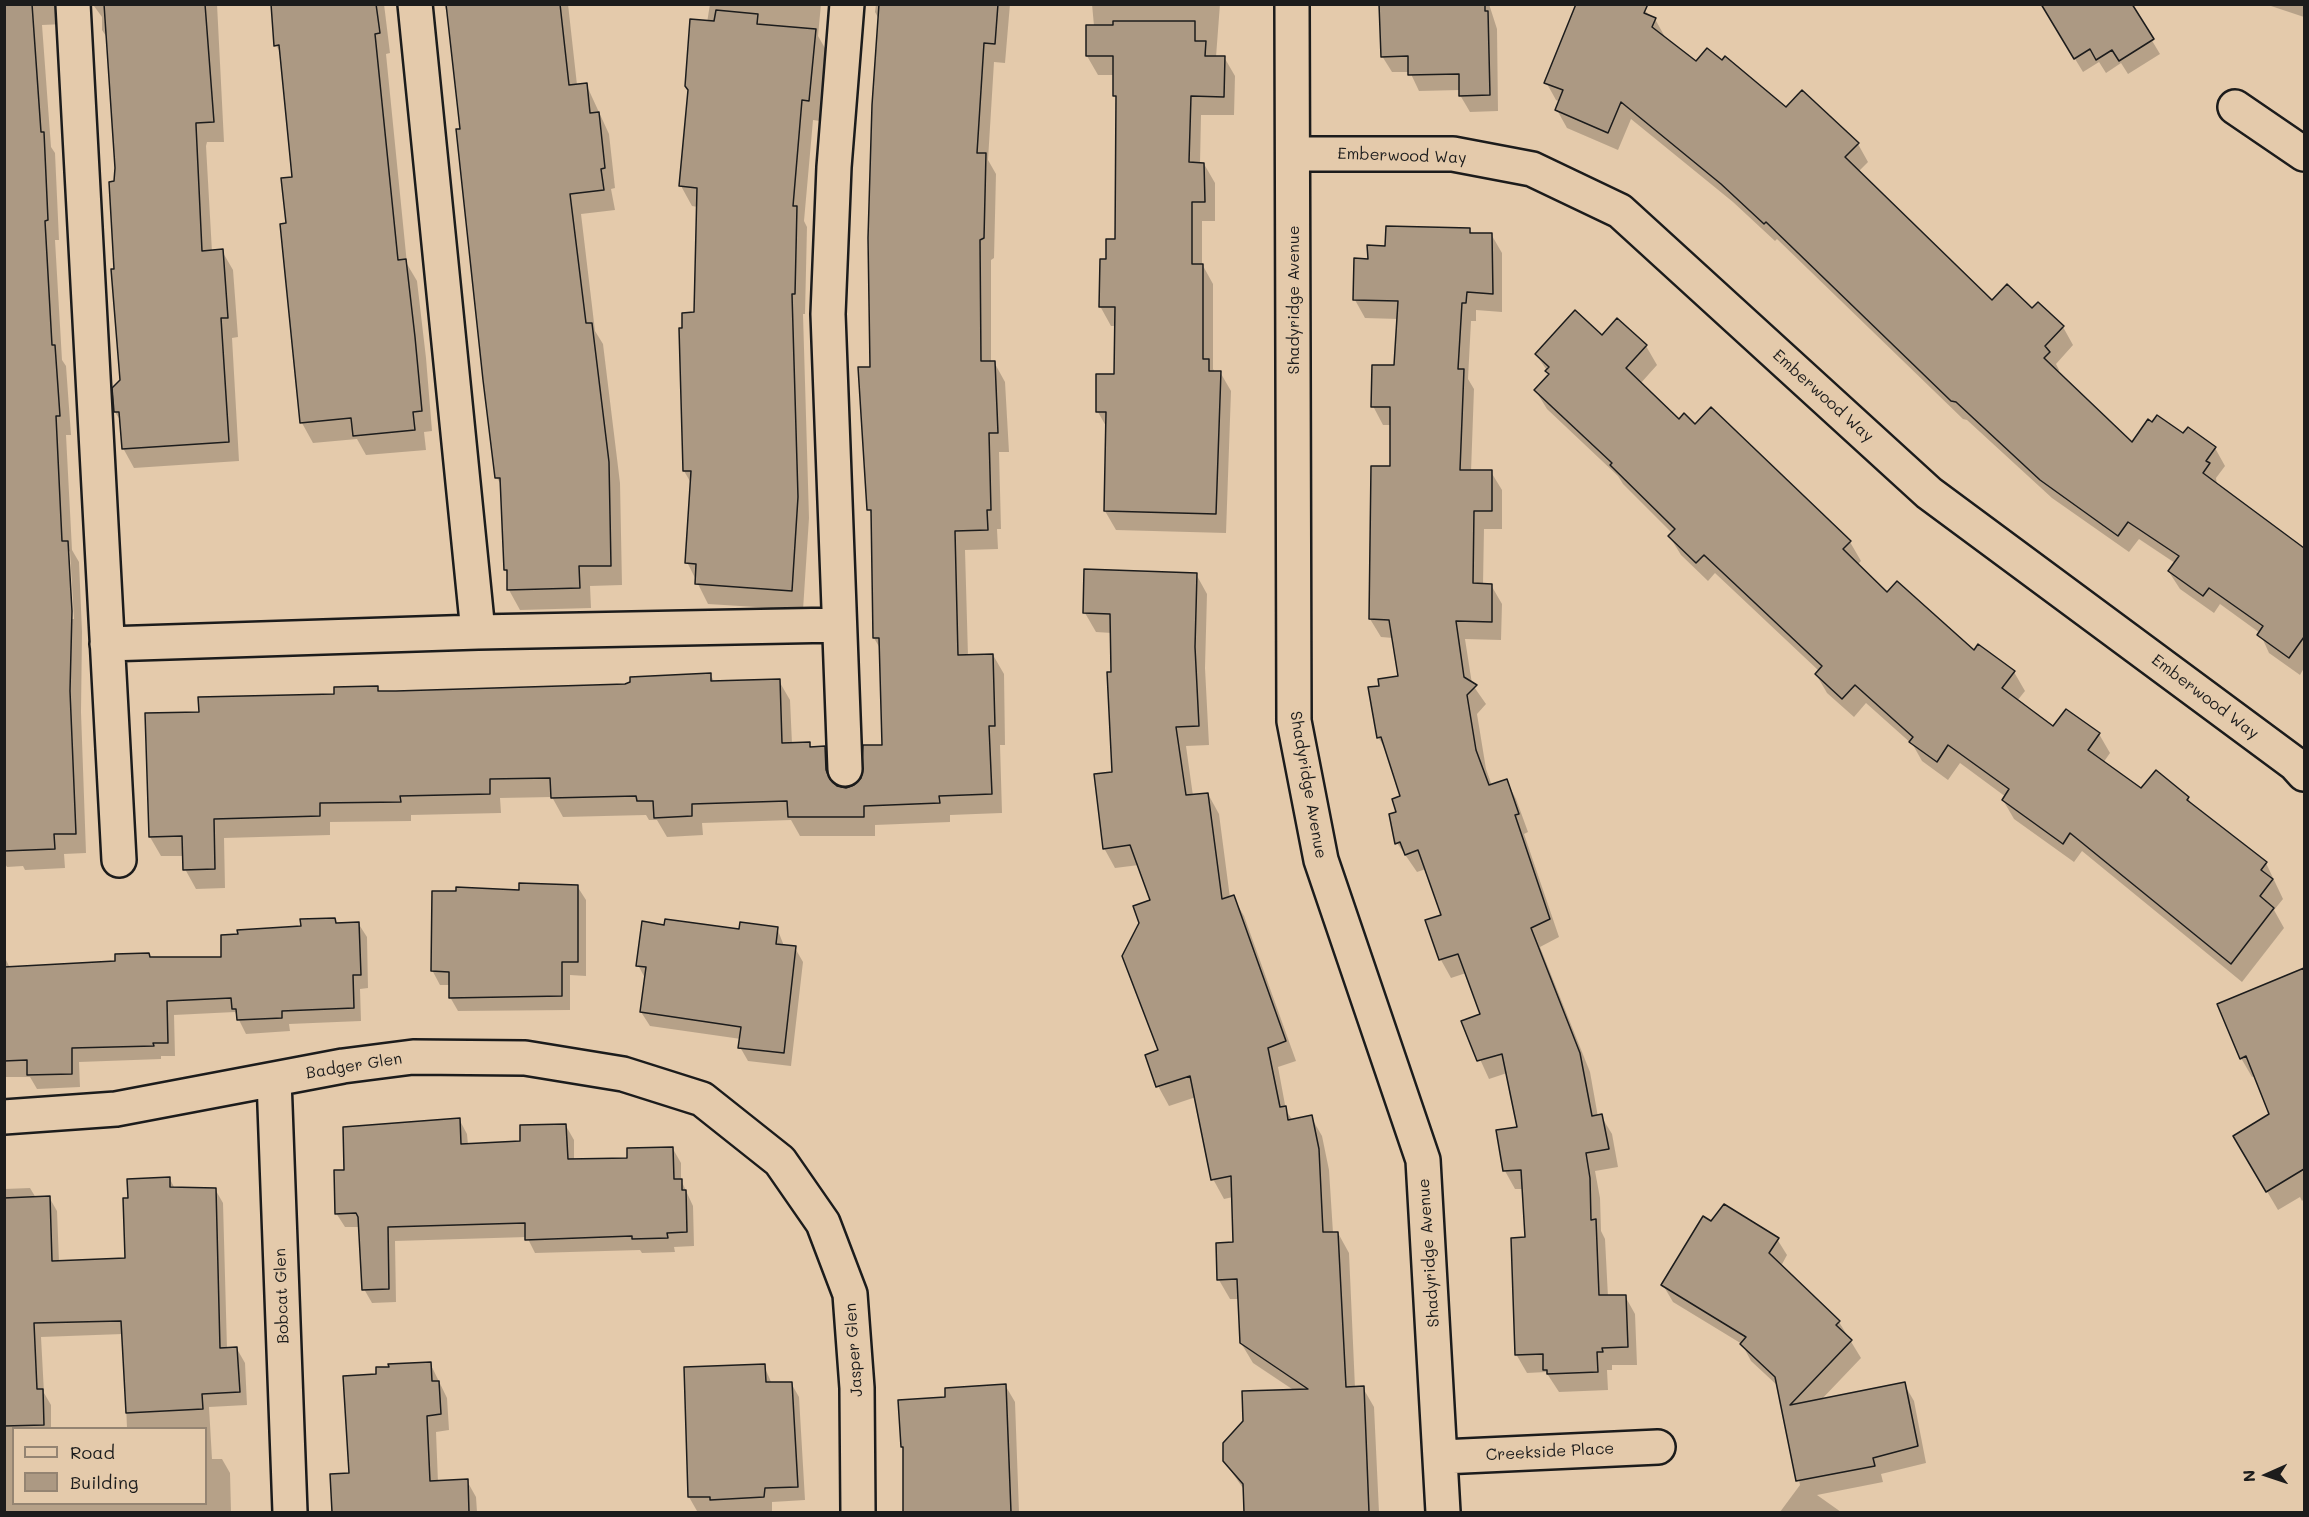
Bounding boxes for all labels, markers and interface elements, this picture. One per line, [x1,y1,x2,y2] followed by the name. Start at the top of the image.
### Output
[1337,144,1467,168] street label: Emberwood Way
[1284,225,1304,375] street label: Shadyridge Avenue
[1769,346,1877,446] street label: Emberwood Way
[2148,650,2262,744] street label: Emberwood Way
[1286,710,1330,860] street label: Shadyridge Avenue
[305,1049,403,1083] street label: Badger Glen
[1414,1178,1444,1328] street label: Shadyridge Avenue
[271,1248,293,1344] street label: Bobcat Glen
[841,1302,867,1398] street label: Jasper Glen
[12,1427,207,1505] legend
[1485,1439,1615,1465] street label: Creekside Place
[70,1440,115,1464] text: Road
[2237,1445,2297,1505] north arrow
[2238,1469,2259,1483] text: N
[70,1470,138,1494] text: Building

